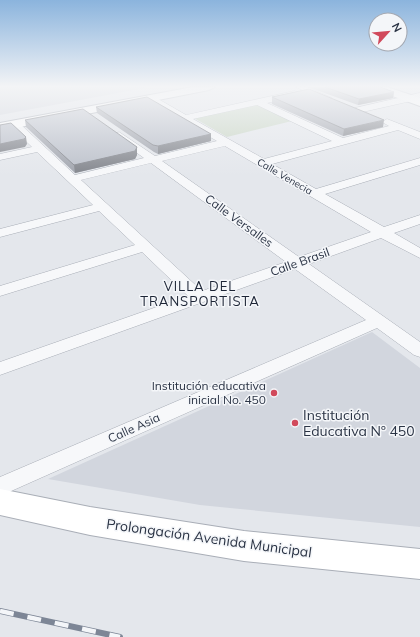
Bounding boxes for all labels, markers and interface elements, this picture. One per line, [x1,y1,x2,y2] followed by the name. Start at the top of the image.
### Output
[368,12,408,52] north arrow
[389,21,405,34] text: N
[255,155,315,198] street label: Calle Venecia
[202,191,276,250] street label: Calle Versalles
[268,244,331,279] street label: Calle Brasil
[140,278,260,309] district label: VILLA DEL TRANSPORTISTA
[152,378,266,407] place label: Institución educativa inicial No. 450
[269,388,279,398] marker: Institución educativa inicial No. 450
[303,406,415,440] place label: Institución Educativa Nº 450
[105,409,162,446] street label: Calle Asia
[290,418,300,428] marker: Institución Educativa Nº 450
[105,515,313,561] street label: Prolongación Avenida Municipal

